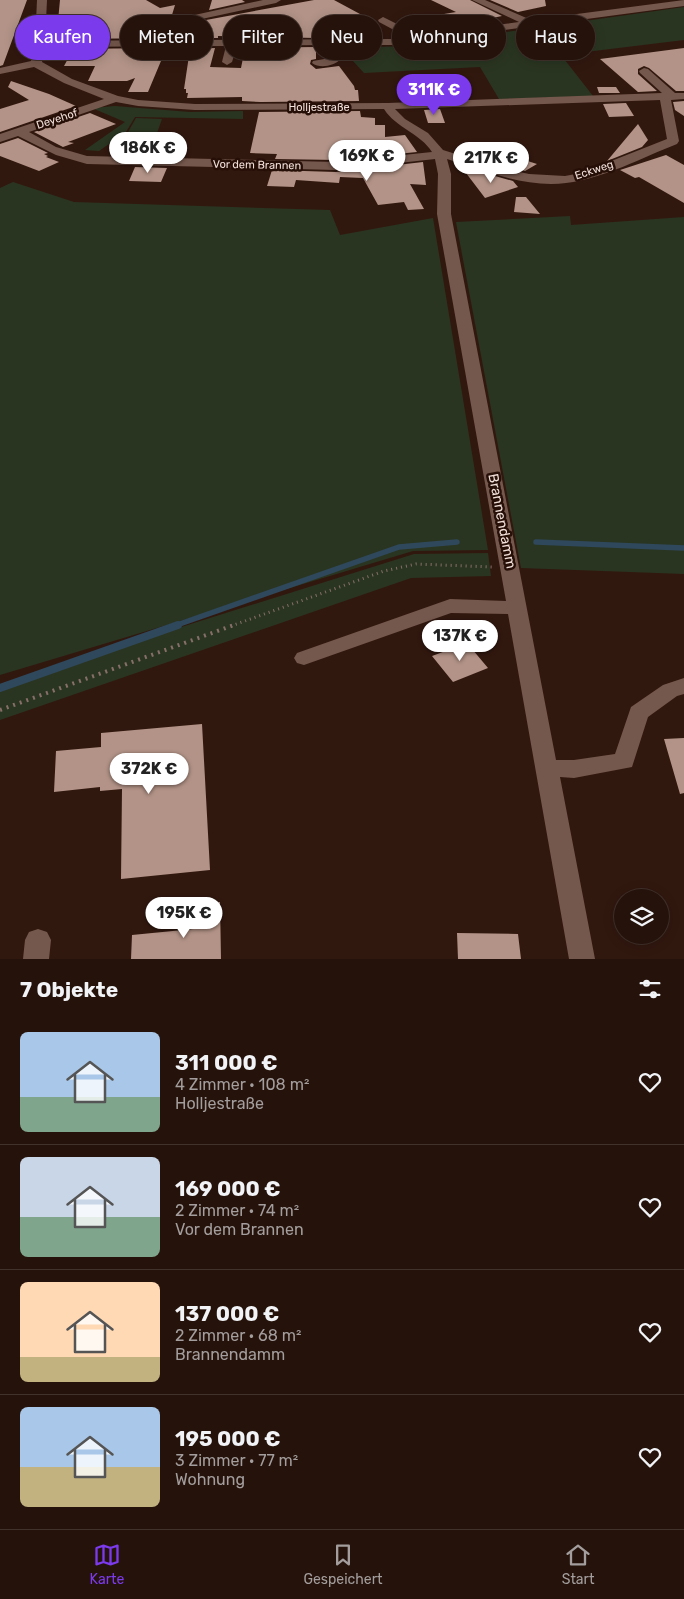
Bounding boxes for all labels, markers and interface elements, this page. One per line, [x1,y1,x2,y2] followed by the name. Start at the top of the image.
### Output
[15,15,110,60] chip: Kaufen
[120,15,213,60] chip: Mieten
[223,15,302,60] chip: Filter
[312,15,382,60] chip: Neu
[392,15,506,60] chip: Wohnung
[516,15,595,60] chip: Haus
[393,74,475,116] pin: 311K €
[408,80,460,99] text: 311K €
[288,101,350,114] street label: Holljestraße
[35,106,80,132] street label: Deyehof
[107,132,189,174] pin: 186K €
[120,138,176,157] text: 186K €
[326,140,408,182] pin: 169K €
[450,142,532,184] pin: 217K €
[339,146,395,165] text: 169K €
[464,148,518,167] text: 217K €
[213,158,301,172] street label: Vor dem Brannen
[573,158,615,182] street label: Eckweg
[484,472,520,570] street label: Brannendamm
[419,620,501,662] pin: 137K €
[433,626,487,645] text: 137K €
[108,752,190,795] pin: 372K €
[121,759,177,778] text: 372K €
[614,889,669,944] map controls
[614,889,669,944] button: layers
[143,896,225,939] pin: 195K €
[156,903,212,922] text: 195K €
[636,975,664,1003] icon: filters
[20,977,118,1002] text: 7 Objekte
[175,1050,278,1075] text: 311 000 €
[60,1052,120,1112] icon: home
[636,1068,664,1096] icon: heart
[175,1075,309,1094] text: 4 Zimmer · 108 m²
[175,1094,264,1113] text: Holljestraße
[175,1176,281,1201] text: 169 000 €
[60,1177,120,1237] icon: home
[636,1193,664,1221] icon: heart
[175,1201,299,1220] text: 2 Zimmer · 74 m²
[175,1220,304,1239] text: Vor dem Brannen
[175,1301,280,1326] text: 137 000 €
[60,1302,120,1362] icon: home
[636,1318,664,1346] icon: heart
[175,1326,301,1345] text: 2 Zimmer · 68 m²
[175,1345,285,1364] text: Brannendamm
[175,1426,281,1451] text: 195 000 €
[60,1427,120,1487] icon: home
[636,1443,664,1471] icon: heart
[175,1451,298,1470] text: 3 Zimmer · 77 m²
[175,1470,245,1489] text: Wohnung
[90,1541,124,1588] tab: Karte
[303,1541,382,1588] tab: Gespeichert
[562,1541,594,1588] tab: Start

